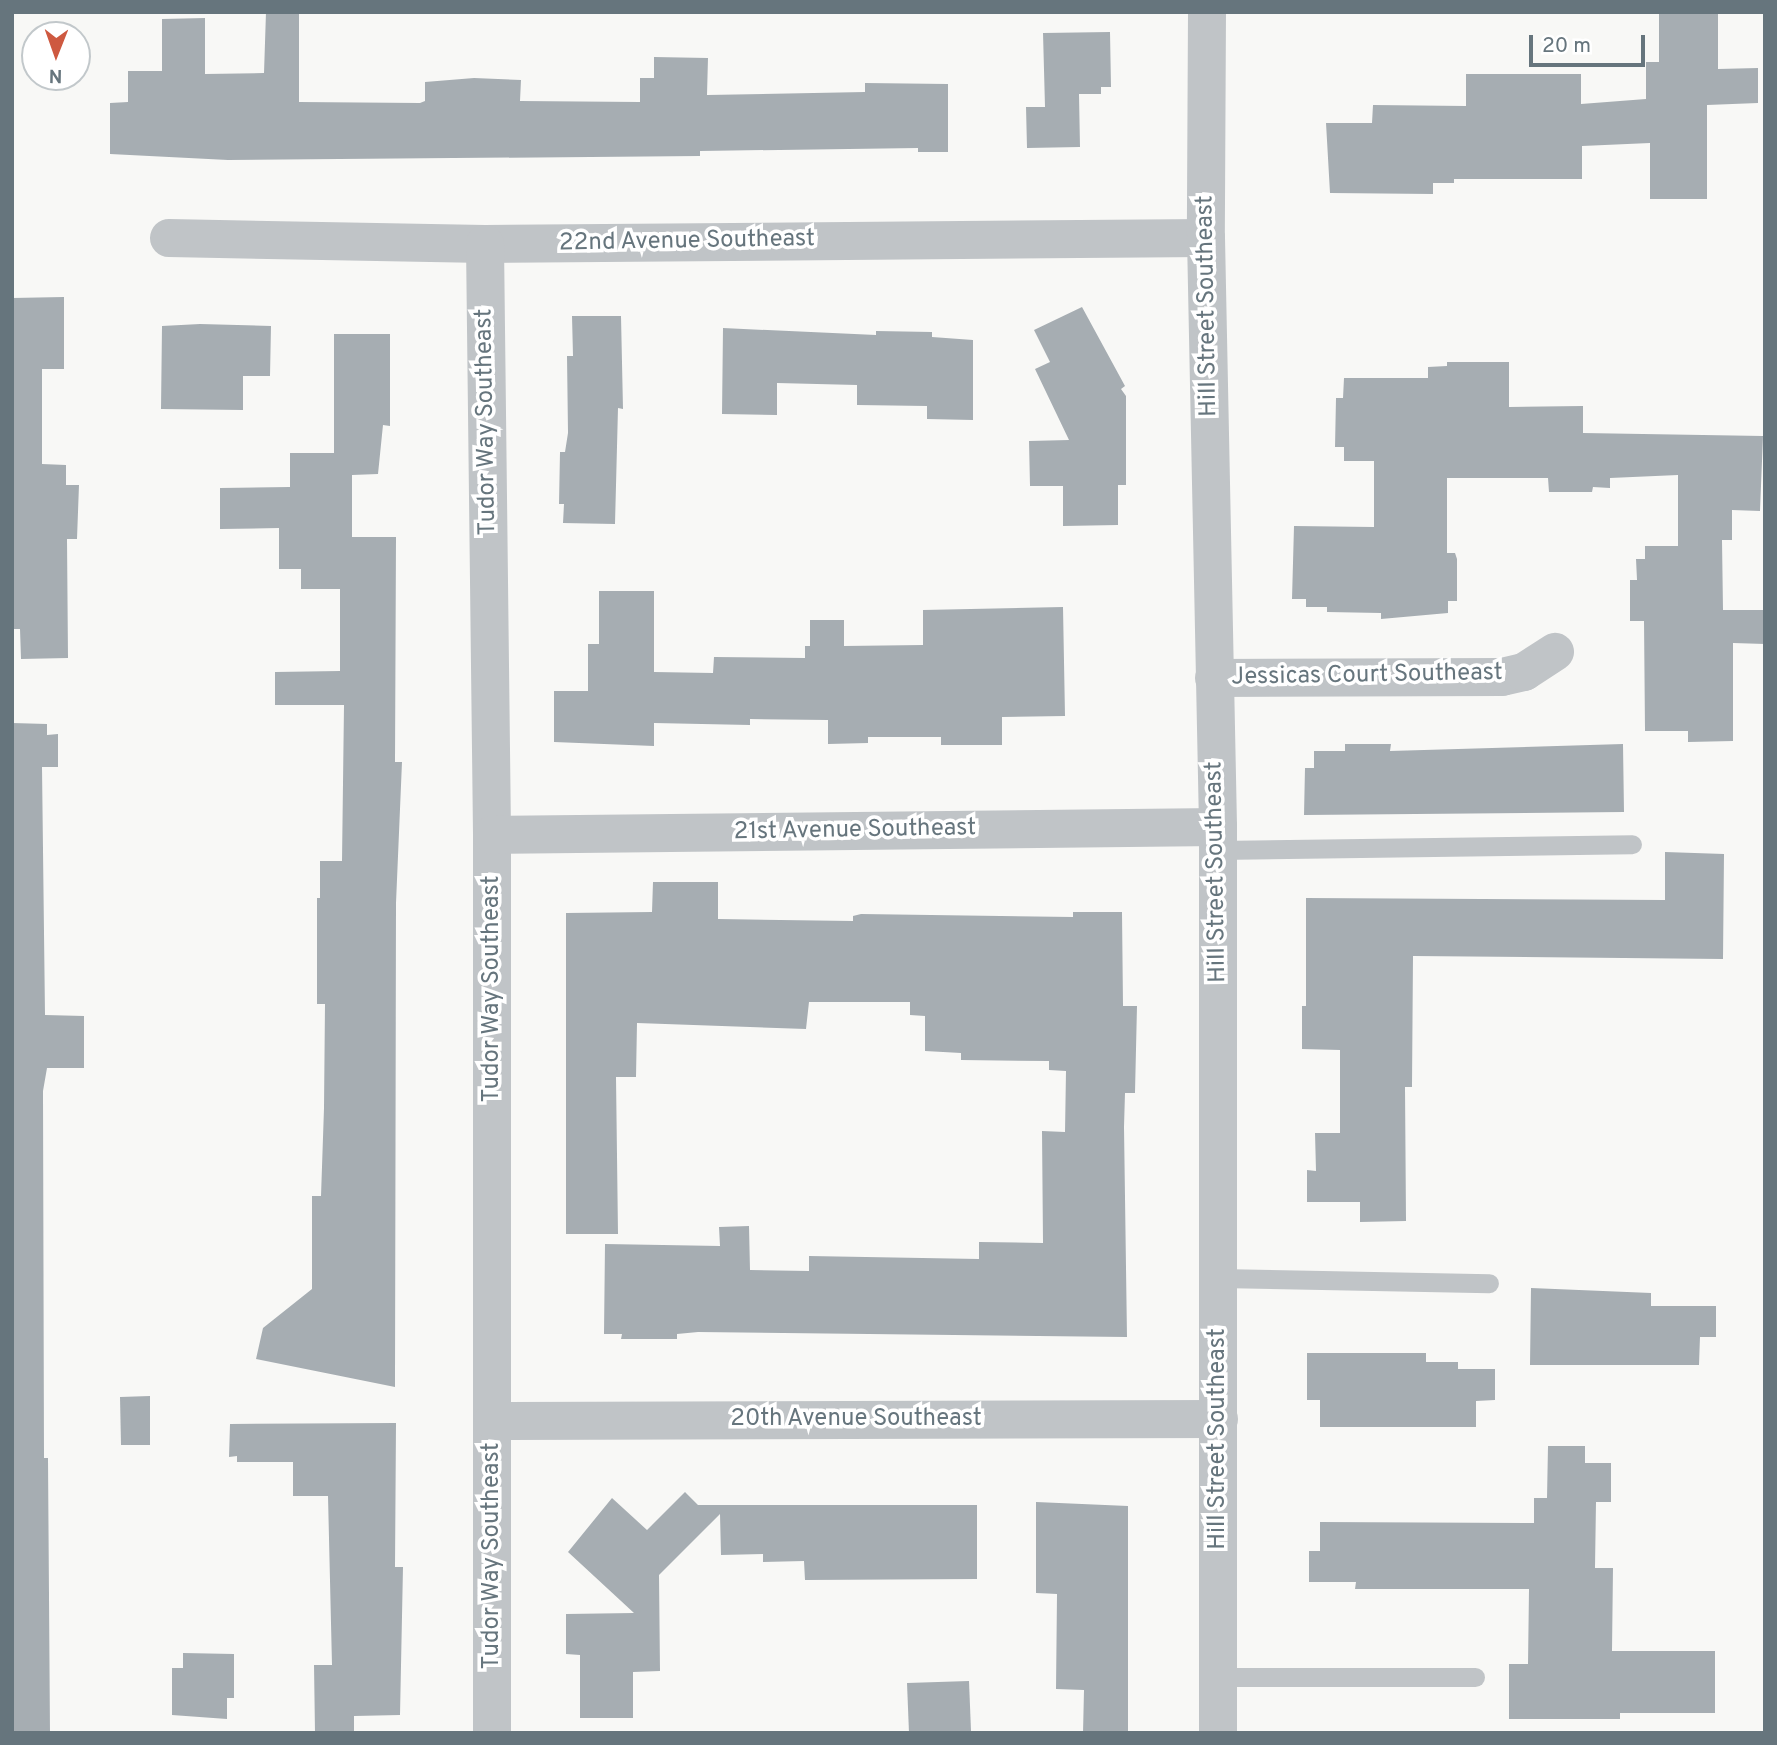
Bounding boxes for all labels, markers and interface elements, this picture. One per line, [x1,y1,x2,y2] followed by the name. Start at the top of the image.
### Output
[21,21,91,91] north arrow
[1532,21,1648,65] scale bar
[1542,33,1591,60] text: 20 m
[49,63,63,87] text: N
[1192,195,1224,417] street label: Hill Street Southeast
[558,225,816,259] street label: 22nd Avenue Southeast
[471,308,503,536] street label: Tudor Way Southeast
[1231,659,1503,693] street label: Jessicas Court Southeast
[1201,761,1233,983] street label: Hill Street Southeast
[733,814,977,848] street label: 21st Avenue Southeast
[479,875,507,1103] street label: Tudor Way Southeast
[1205,1328,1233,1550] street label: Hill Street Southeast
[730,1406,982,1434] street label: 20th Avenue Southeast
[479,1442,507,1670] street label: Tudor Way Southeast

